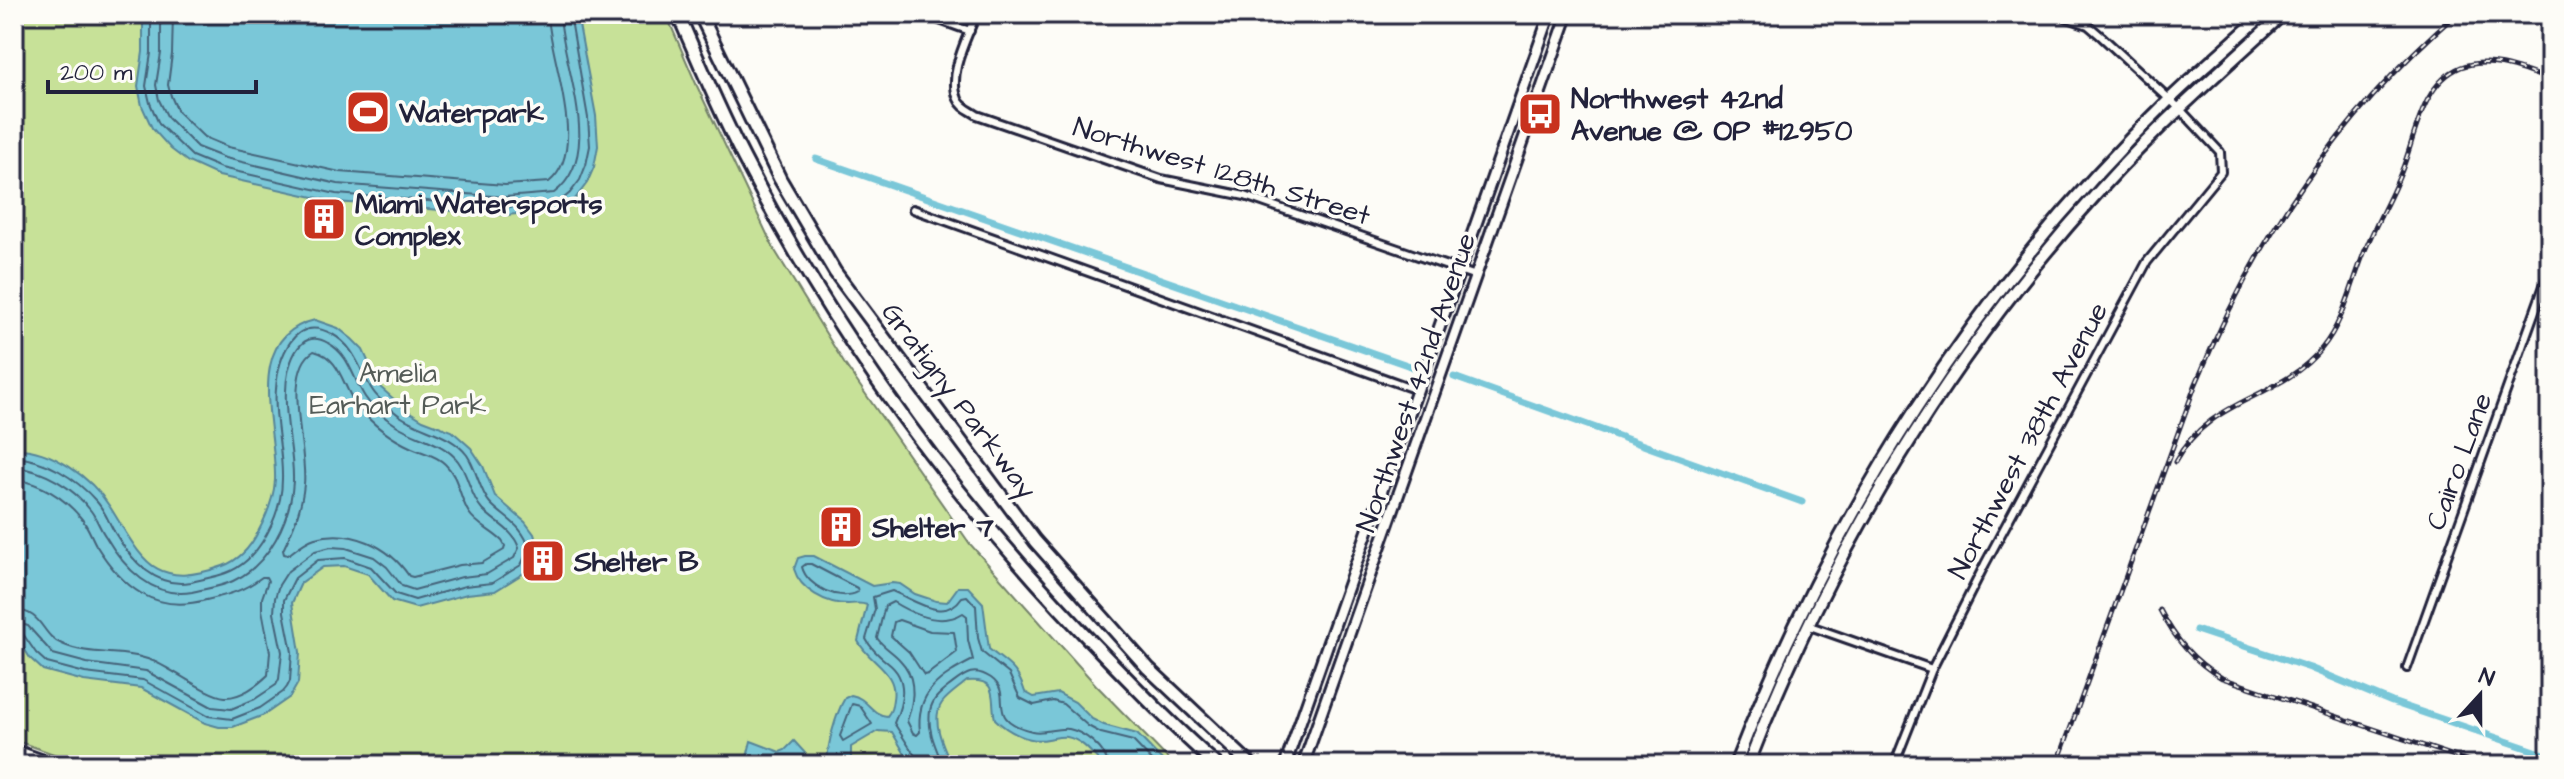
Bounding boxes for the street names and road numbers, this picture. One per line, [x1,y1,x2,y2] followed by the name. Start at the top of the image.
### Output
[1068,108,1376,235] street label: Northwest 128th Street
[1347,228,1486,537] street label: Northwest 42nd Avenue
[870,295,1046,508] street label: Gratigny Parkway
[1939,296,2118,586] street label: Northwest 38th Avenue
[2417,387,2502,536] street label: Cairo Lane

